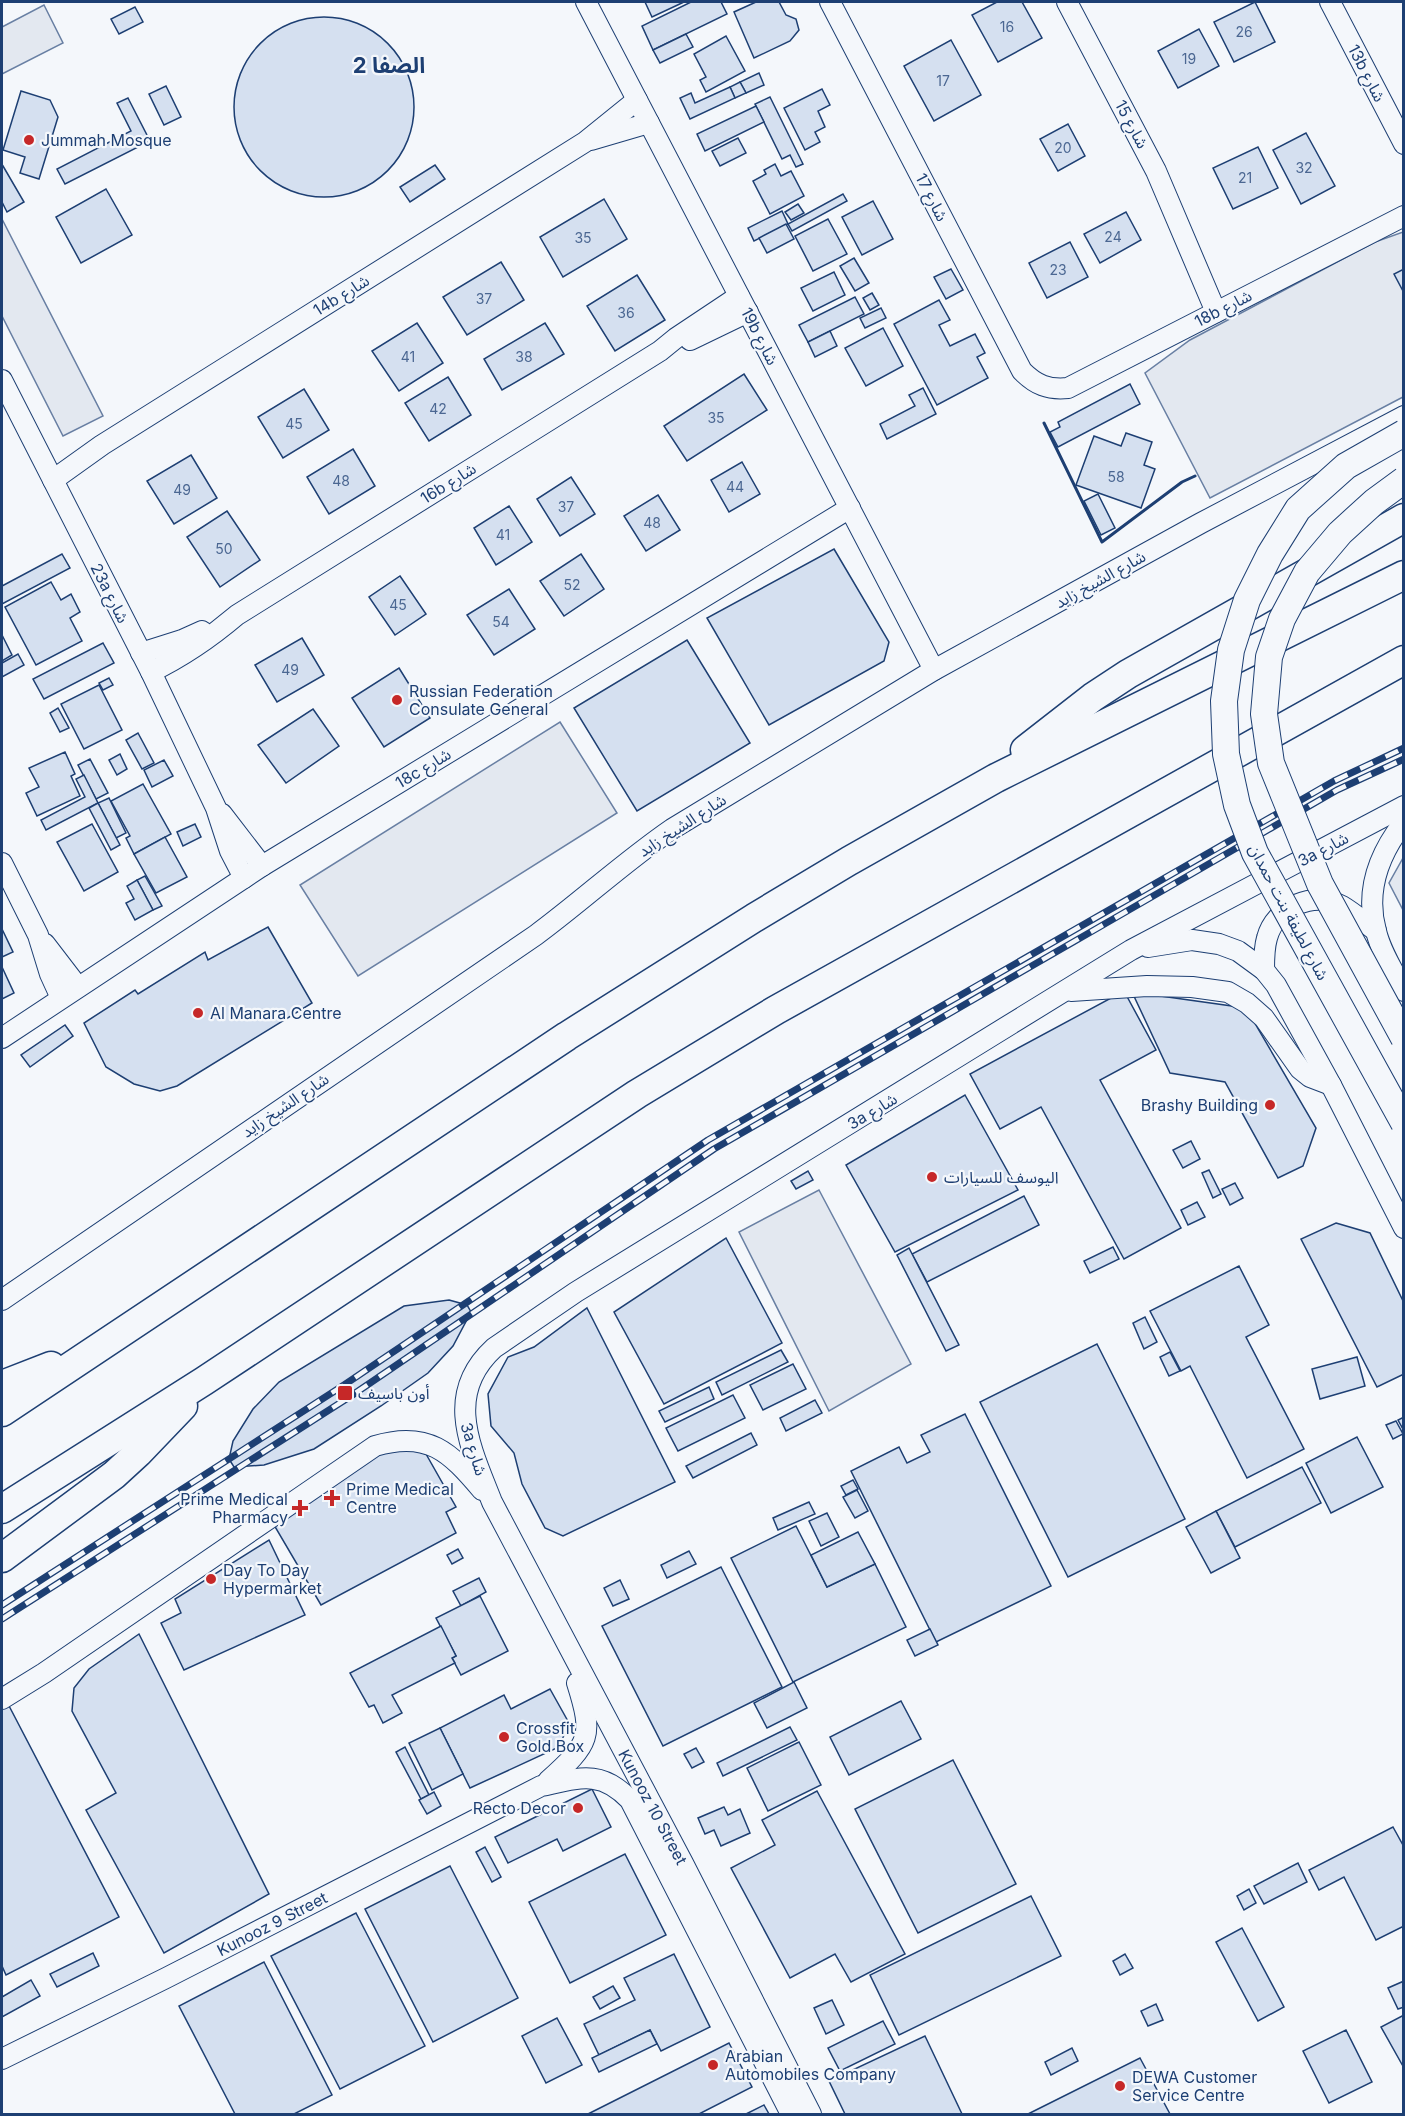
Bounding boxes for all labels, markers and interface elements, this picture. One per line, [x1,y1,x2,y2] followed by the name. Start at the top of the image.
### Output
[1000,18,1014,35] house number: 16
[1235,23,1253,40] house number: 26
[1341,41,1390,106] street label: 13b شارع
[1182,50,1196,67] house number: 19
[353,52,425,78] district label: الصفا 2
[936,72,950,89] house number: 17
[1108,96,1153,153] street label: شارع 15
[41,130,172,150] place label: Jummah Mosque
[22,133,36,147] marker: Jummah Mosque
[1054,139,1072,156] house number: 20
[1295,159,1313,176] house number: 32
[1238,169,1252,186] house number: 21
[909,170,953,226] street label: شارع 17
[1104,228,1122,245] house number: 24
[574,229,592,246] house number: 35
[1049,261,1067,278] house number: 23
[309,270,374,323] street label: 14b شارع
[1191,285,1256,334] street label: 18b شارع
[476,290,492,307] house number: 37
[617,304,635,321] house number: 36
[734,304,783,369] street label: 19b شارع
[401,348,415,365] house number: 41
[515,348,533,365] house number: 38
[429,400,447,417] house number: 42
[707,409,725,426] house number: 35
[285,415,303,432] house number: 45
[416,458,481,510] street label: 16b شارع
[1107,468,1125,485] house number: 58
[332,472,350,489] house number: 48
[726,478,744,495] house number: 44
[173,481,191,498] house number: 49
[558,498,574,515] house number: 37
[643,514,661,531] house number: 48
[496,526,510,543] house number: 41
[215,540,233,557] house number: 50
[1051,546,1150,615] street label: شارع الشيخ زايد
[84,560,134,628] street label: 23a شارع
[563,576,581,593] house number: 52
[389,596,407,613] house number: 45
[492,613,510,630] house number: 54
[281,661,299,678] house number: 49
[409,681,553,719] place label: Russian Federation Consulate General
[390,693,404,707] marker: Russian Federation Consulate General
[392,744,456,795] street label: 18c شارع
[634,789,731,863] street label: شارع الشيخ زايد
[1294,827,1353,873] street label: 3a شارع
[1242,841,1333,985] street label: شارع لطيفة بنت حمدان
[210,1003,342,1023] place label: Al Manara Centre
[191,1006,205,1020] marker: Al Manara Centre
[238,1069,334,1144] street label: شارع الشيخ زايد
[843,1088,902,1136] street label: 3a شارع
[1141,1095,1258,1115] place label: Brashy Building
[1263,1098,1277,1112] marker: Brashy Building
[944,1167,1058,1187] place label: اليوسف للسيارات
[925,1170,939,1184] marker: اليوسف للسيارات
[358,1383,429,1403] place label: أون باسيف
[336,1384,354,1402] marker: أون باسيف
[454,1420,492,1479] street label: 3a شارع
[346,1479,454,1517] place label: Prime Medical Centre
[180,1489,288,1527] place label: Prime Medical Pharmacy
[323,1489,341,1507] marker: Prime Medical Centre
[293,1501,307,1515] marker: Prime Medical Pharmacy
[223,1560,322,1598] place label: Day To Day Hypermarket
[204,1572,218,1586] marker: Day To Day Hypermarket
[516,1718,584,1756] place label: Crossfit Gold Box
[497,1730,511,1744] marker: Crossfit Gold Box
[614,1746,692,1868] street label: Kunooz 10 Street
[473,1798,566,1818] place label: Recto Decor
[571,1801,585,1815] marker: Recto Decor
[214,1887,330,1960] street label: Kunooz 9 Street
[725,2046,896,2084] place label: Arabian Automobiles Company
[706,2058,720,2072] marker: Arabian Automobiles Company
[1132,2067,1257,2105] place label: DEWA Customer Service Centre
[1113,2079,1127,2093] marker: DEWA Customer Service Centre

